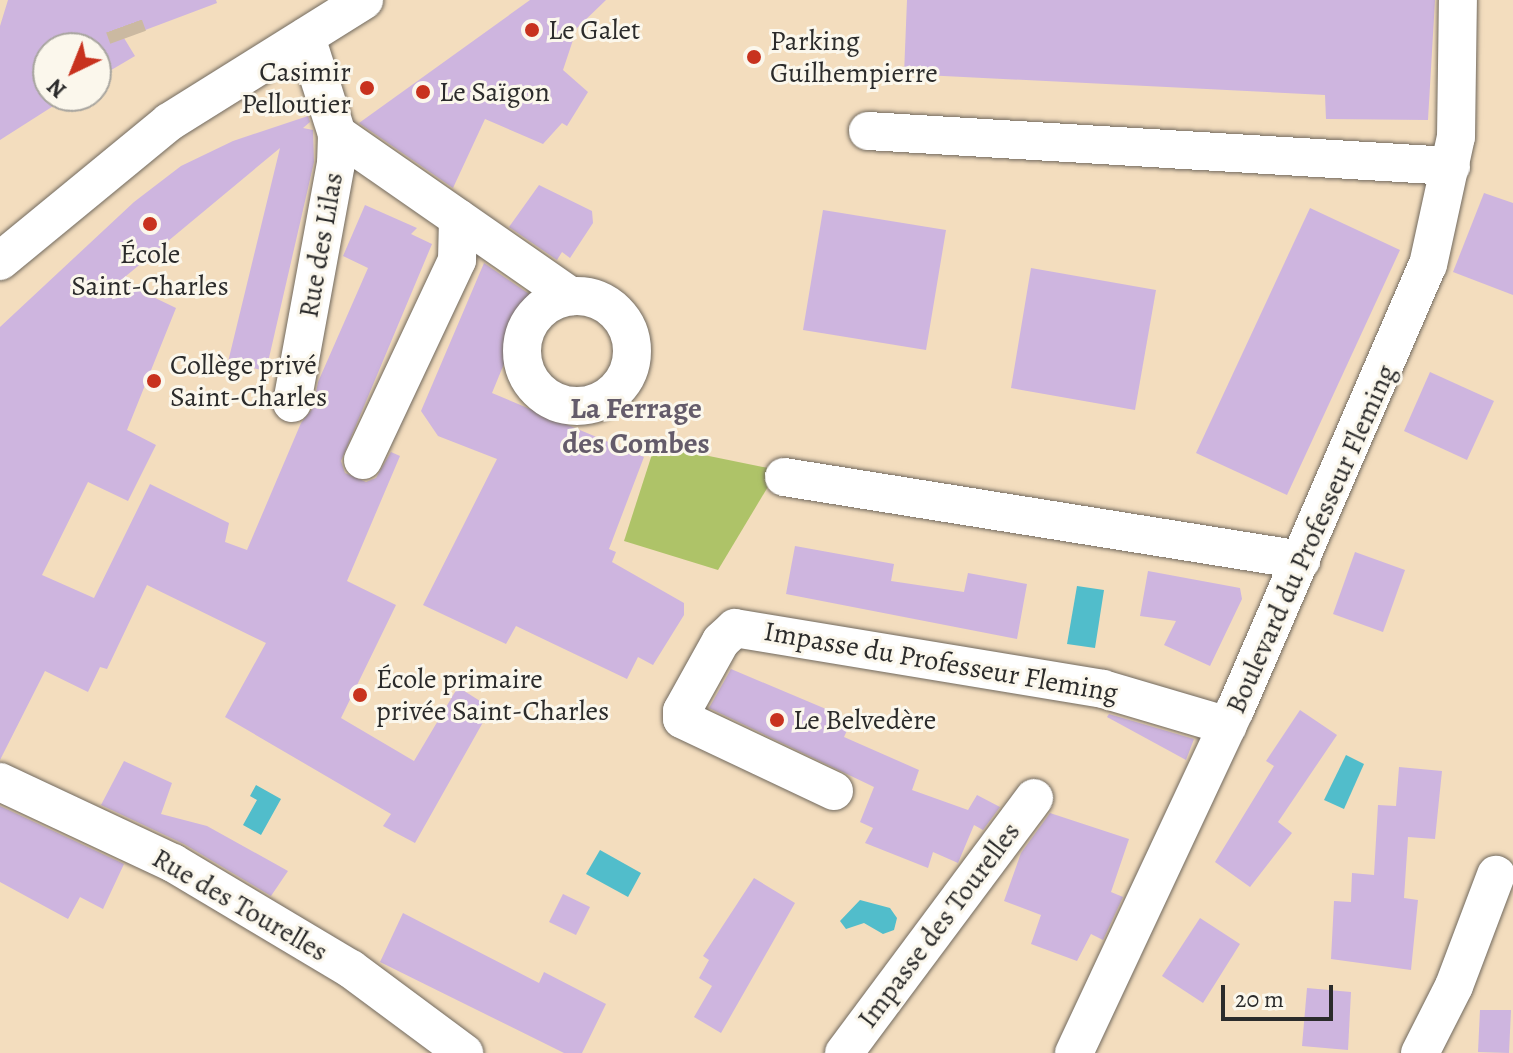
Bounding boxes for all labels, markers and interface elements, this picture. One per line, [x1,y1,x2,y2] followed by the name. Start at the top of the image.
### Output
[548,13,640,47] place label: Le Galet
[523,21,541,39] marker: Le Galet
[770,24,938,90] place label: Parking Guilhempierre
[32,32,112,112] north arrow
[745,48,763,66] marker: Parking Guilhempierre
[241,55,351,121] place label: Casimir Pelloutier
[41,72,73,105] text: N
[439,75,550,109] place label: Le Saïgon
[358,79,376,97] marker: Casimir Pelloutier
[414,83,432,101] marker: Le Saïgon
[292,170,350,320] street label: Rue des Lilas
[141,215,159,233] marker: École Saint-Charles
[71,237,229,303] place label: École Saint-Charles
[170,348,327,414] place label: Collège privé Saint-Charles
[1219,359,1403,719] street label: Boulevard du Professeur Fleming
[145,372,163,390] marker: Collège privé Saint-Charles
[562,390,710,460] district label: La Ferrage des Combes
[761,614,1121,710] street label: Impasse du Professeur Fleming
[376,662,609,728] place label: École primaire privée Saint-Charles
[351,686,369,704] marker: École primaire privée Saint-Charles
[793,703,936,737] place label: Le Belvedère
[768,711,786,729] marker: Le Belvedère
[851,815,1027,1035] street label: Impasse des Tourelles
[146,841,334,969] street label: Rue des Tourelles
[1225,969,1337,1019] scale bar
[1235,983,1284,1015] text: 20 m

